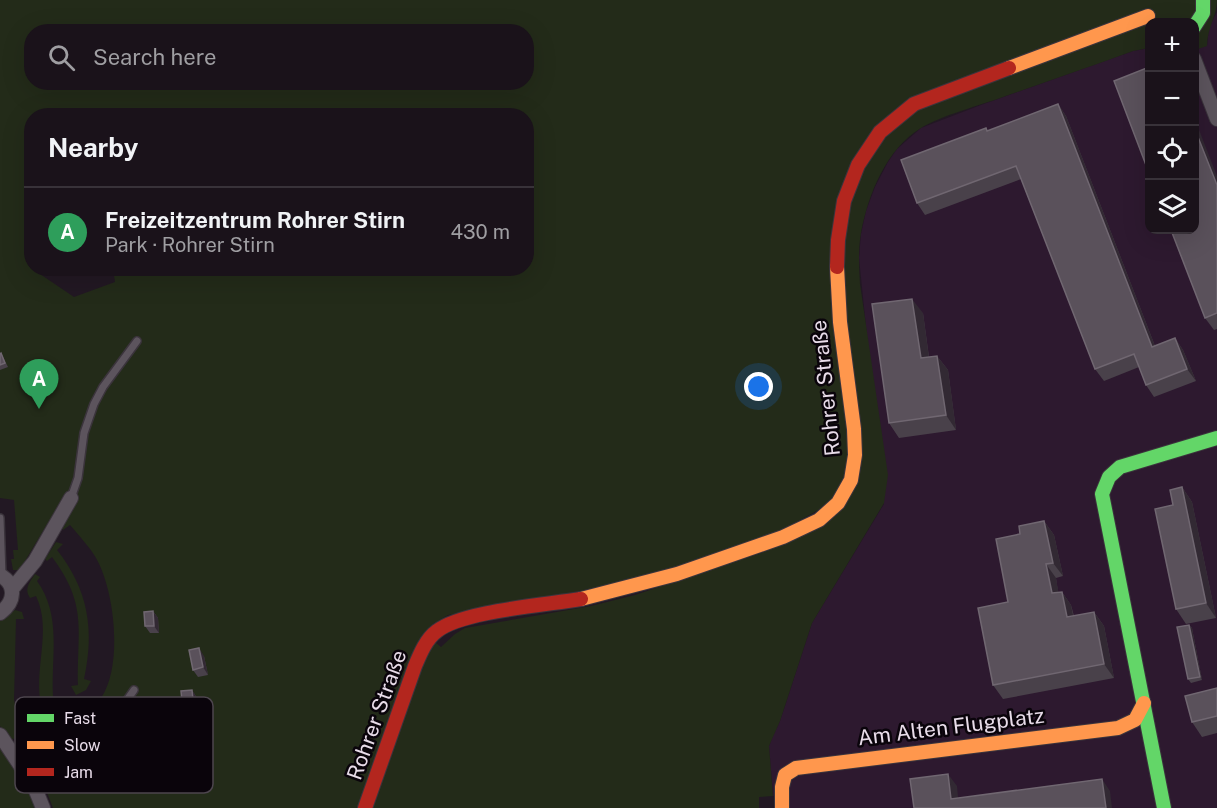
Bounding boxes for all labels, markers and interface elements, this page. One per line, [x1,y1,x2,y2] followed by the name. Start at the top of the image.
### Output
[1145,18,1199,234] map controls
[1145,18,1199,72] button: +
[24,24,534,90] search box
[45,41,78,74] icon: search
[93,44,217,70] text: Search here
[1145,72,1199,126] button: −
[1145,126,1199,180] button: locate
[48,132,138,163] text: Nearby
[1145,180,1199,234] button: layers
[105,207,405,233] text: Freizeitzentrum Rohrer Stirn
[60,220,75,244] text: A
[451,220,510,244] text: 430 m
[105,233,275,257] text: Park · Rohrer Stirn
[806,319,845,457] street label: Rohrer Straße
[20,360,58,409] pin: A
[744,372,773,401] your location
[341,646,412,783] street label: Rohrer Straße
[15,697,213,793] legend
[856,703,1046,750] street label: Am Alten Flugplatz
[64,709,96,728] text: Fast
[64,736,101,755] text: Slow
[64,763,93,782] text: Jam

